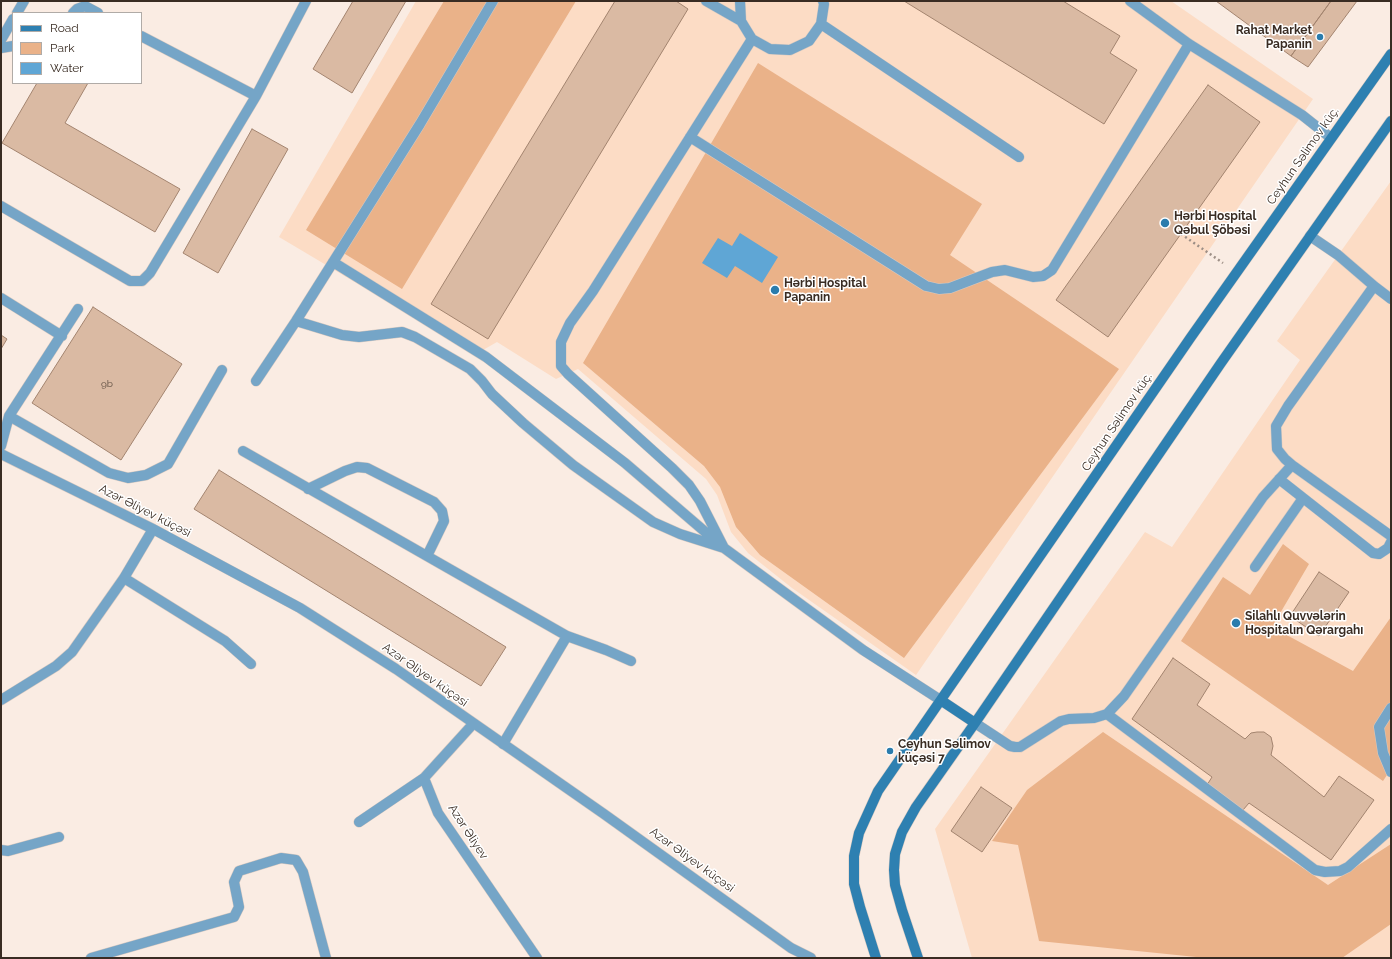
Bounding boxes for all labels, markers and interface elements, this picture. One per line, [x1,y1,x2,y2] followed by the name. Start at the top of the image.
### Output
[12,12,142,84] legend
[50,21,79,35] text: Road
[1236,23,1312,51] place label: Rahat Market Papanin
[1315,32,1325,42] marker: Rahat Market Papanin
[50,41,75,55] text: Park
[50,61,84,75] text: Water
[1264,104,1342,208] street label: Ceyhun Səlimov küç.
[1174,209,1256,237] place label: Hərbi Hospital Qəbul Şöbəsi
[1159,217,1171,229] marker: Hərbi Hospital Qəbul Şöbəsi
[784,276,866,304] place label: Hərbi Hospital Papanin
[769,284,781,296] marker: Hərbi Hospital Papanin
[1079,370,1155,474] street label: Ceyhun Səlimov küç.
[101,378,113,390] house number: 9b
[97,482,193,540] street label: Azər Əliyev küçəsi
[1245,609,1363,637] place label: Silahlı Quvvələrin Hospitalın Qərargahı
[1230,617,1242,629] marker: Silahlı Quvvələrin Hospitalın Qərargahı
[379,640,471,710] street label: Azər Əliyev küçəsi
[898,737,991,765] place label: Ceyhun Səlimov küçəsi 7
[885,746,895,756] marker: Ceyhun Səlimov küçəsi 7
[445,802,491,862] street label: Azər Əliyev
[647,824,737,896] street label: Azər Əliyev küçəsi

